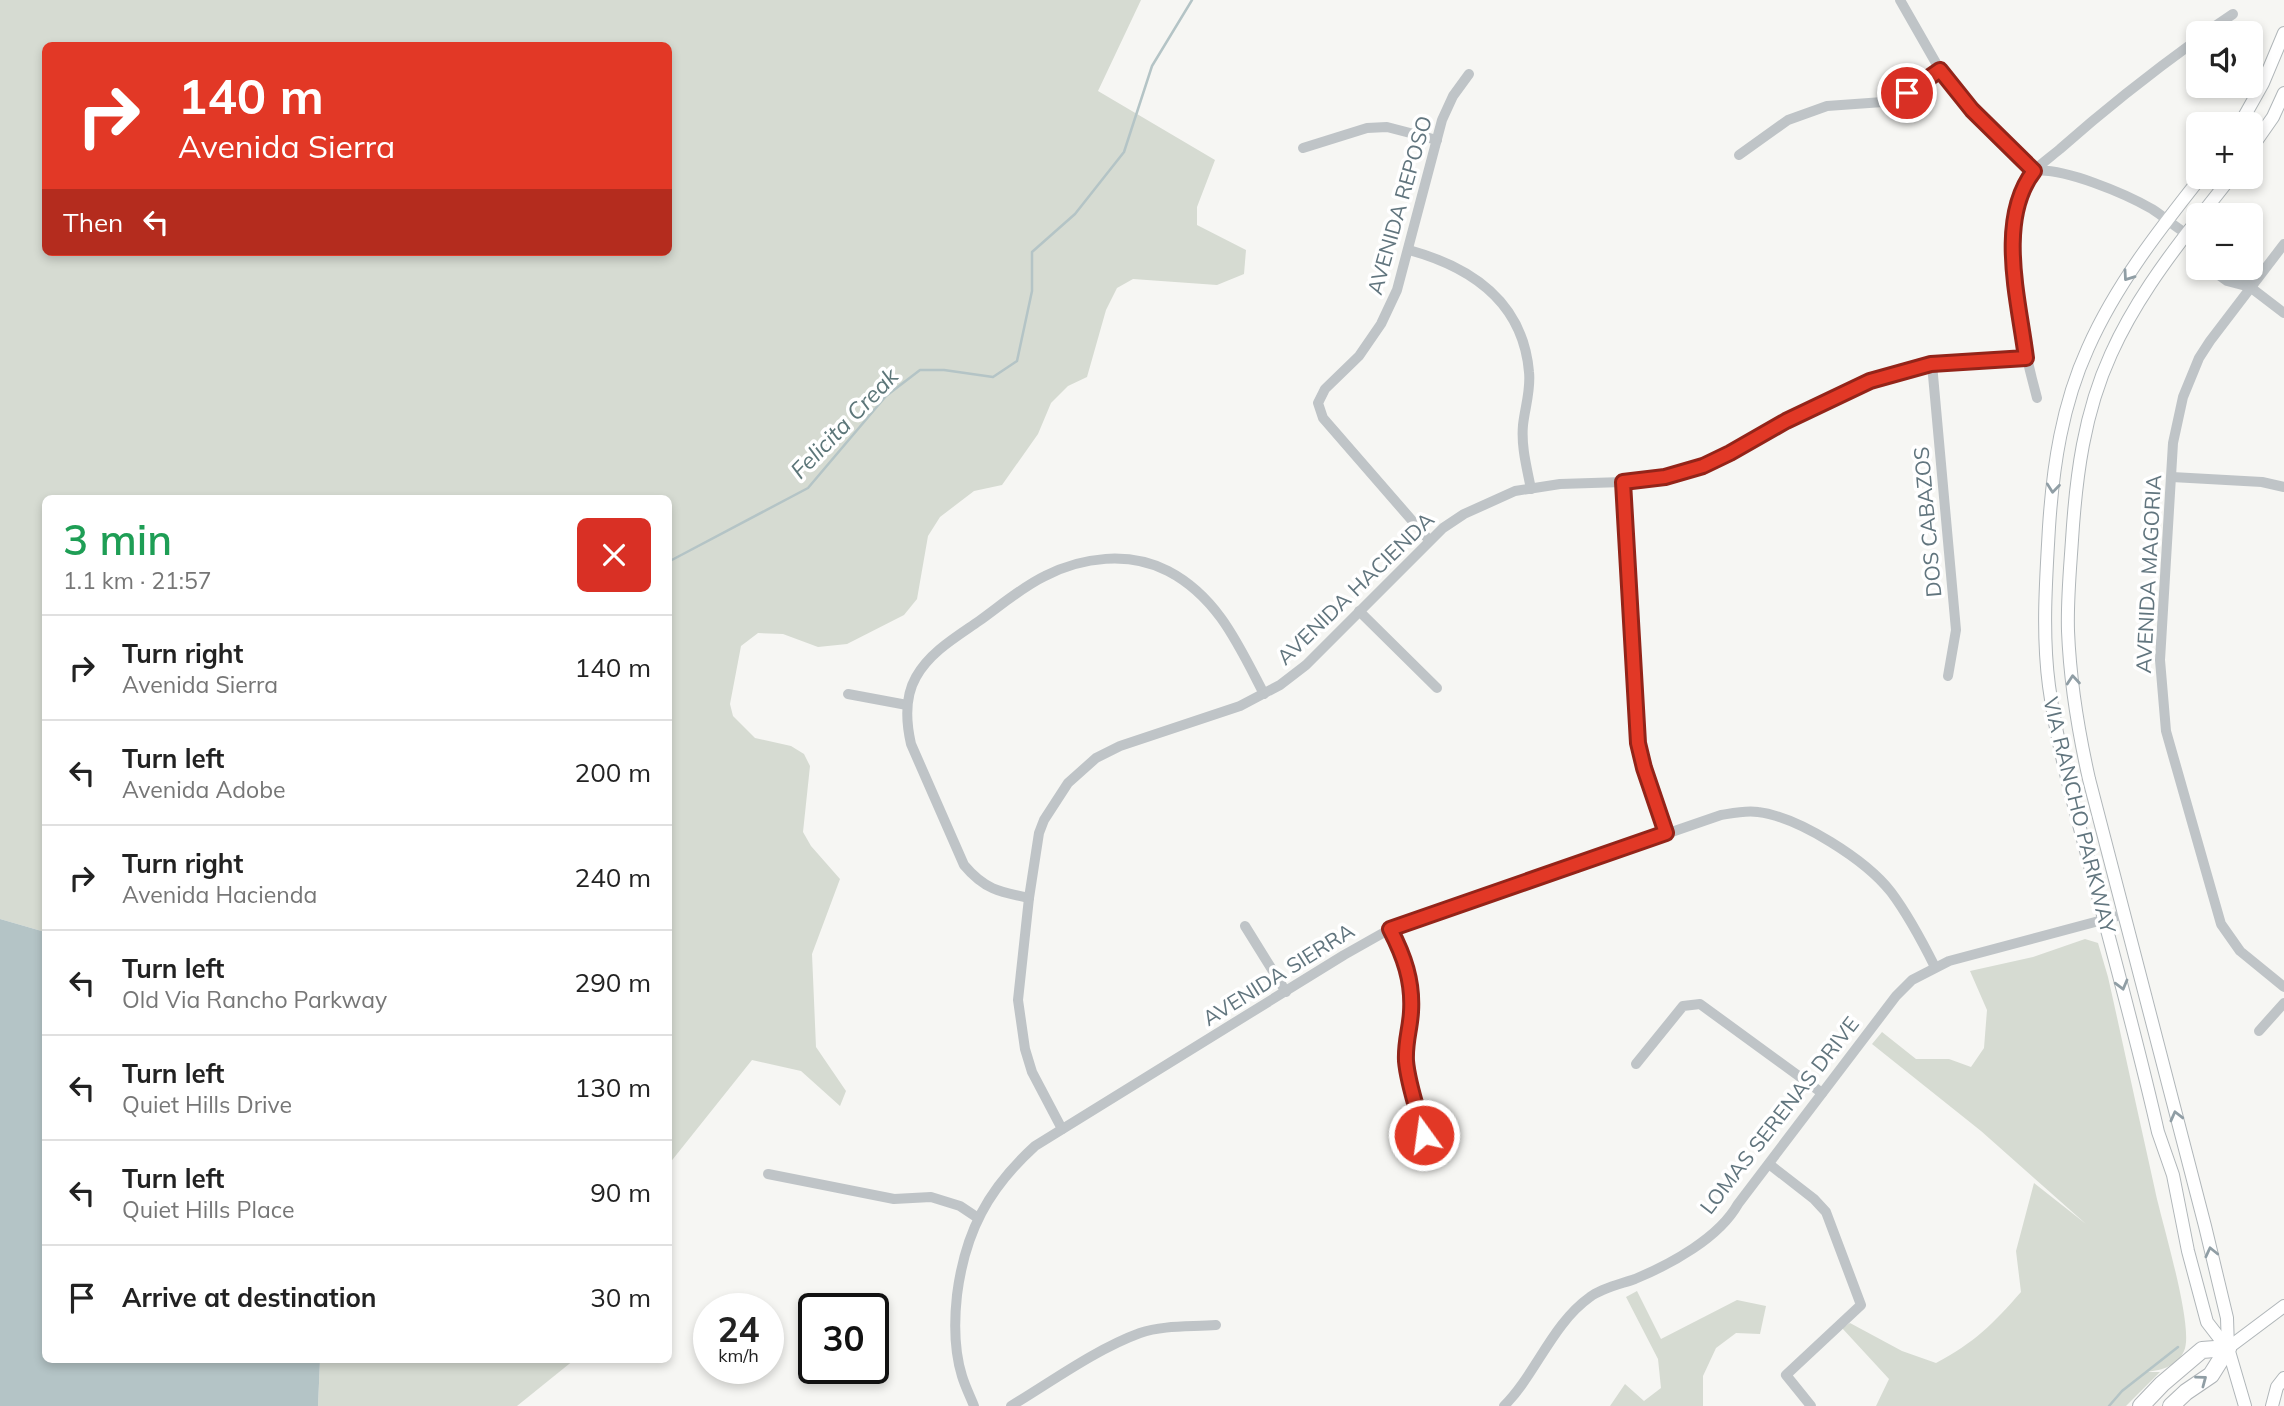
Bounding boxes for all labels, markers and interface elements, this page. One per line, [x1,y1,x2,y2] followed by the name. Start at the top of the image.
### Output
[2186,21,2263,280] map controls
[2186,21,2263,98] button: sound
[1877,63,1937,123] pin
[178,65,324,126] text: 140 m
[63,70,154,161] icon: right
[1888,74,1926,112] icon: arrive
[2186,112,2263,189] button: +
[1361,113,1437,297] street label: AVENIDA REPOSO
[178,126,395,166] text: Avenida Sierra
[137,203,175,241] icon: left
[2186,203,2263,280] button: −
[63,206,123,239] text: Then
[2124,268,2136,281] one-way arrow
[784,361,905,484] water label: Felicita Creak
[1907,446,1947,598] street label: DOS CABAZOS
[2130,473,2166,674] street label: AVENIDA MAGORIA
[2045,482,2060,493] one-way arrow
[1271,506,1440,670] street label: AVENIDA HACIENDA
[63,513,172,566] text: 3 min
[577,518,651,592] button: close
[63,566,212,595] text: 1.1 km · 21:57
[122,637,243,670] text: Turn right
[63,649,101,687] icon: right
[575,651,651,684] text: 140 m
[122,670,278,699] text: Avenida Sierra
[2066,674,2081,685] one-way arrow
[2038,694,2122,936] street label: VIA RANCHO PARKWAY
[122,742,224,775] text: Turn left
[63,754,101,792] icon: left
[575,756,651,789] text: 200 m
[122,775,285,804] text: Avenida Adobe
[122,847,243,880] text: Turn right
[63,859,101,897] icon: right
[575,861,651,894] text: 240 m
[122,880,317,909] text: Avenida Hacienda
[1197,917,1359,1031] street label: AVENIDA SIERRA
[122,952,224,985] text: Turn left
[63,964,101,1002] icon: left
[575,966,651,999] text: 290 m
[2114,979,2128,991] one-way arrow
[122,985,387,1014] text: Old Via Rancho Parkway
[1694,1011,1864,1219] street label: LOMAS SERENAS DRIVE
[122,1057,224,1090] text: Turn left
[63,1069,101,1107] icon: left
[575,1071,651,1104] text: 130 m
[122,1090,292,1119] text: Quiet Hills Drive
[1387,1098,1461,1172] position arrow
[2170,1110,2184,1122] one-way arrow
[122,1162,224,1195] text: Turn left
[63,1174,101,1212] icon: left
[590,1176,651,1209] text: 90 m
[122,1195,294,1224] text: Quiet Hills Place
[2205,1246,2219,1258] one-way arrow
[63,1279,101,1317] icon: arrive
[122,1281,377,1314] text: Arrive at destination
[590,1281,651,1314] text: 30 m
[798,1293,889,1384] speed limit sign: 30
[717,1307,760,1351] text: 24
[718,1344,759,1367] text: km/h
[2195,1375,2207,1388] one-way arrow

